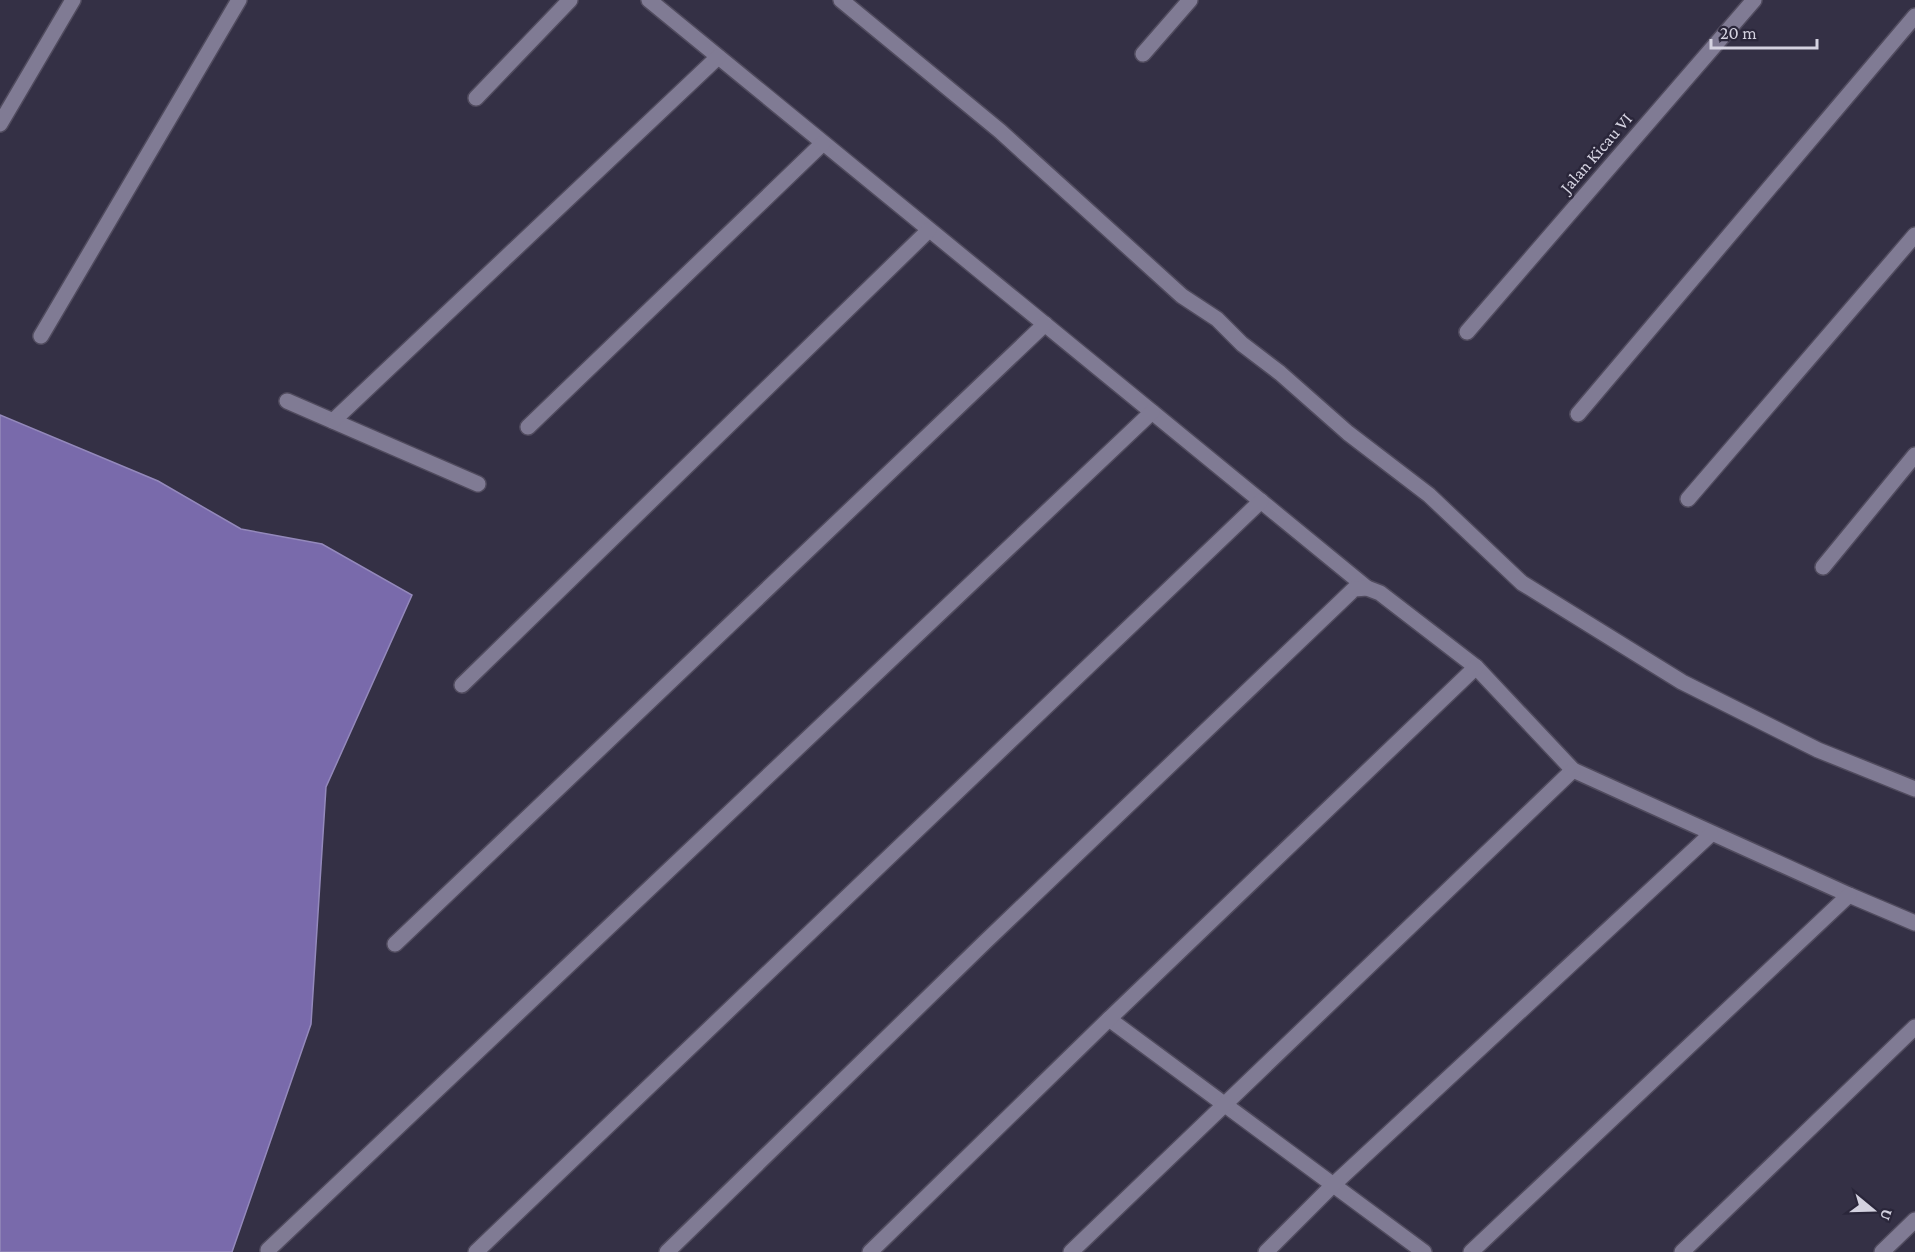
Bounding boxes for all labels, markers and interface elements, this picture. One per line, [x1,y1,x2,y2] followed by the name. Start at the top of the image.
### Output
[1711,12,1818,50] scale bar
[1720,23,1757,43] text: 20 m
[1555,109,1636,199] street label: Jalan Kicau VI
[1843,1180,1903,1240] north arrow
[1877,1207,1897,1223] text: U

